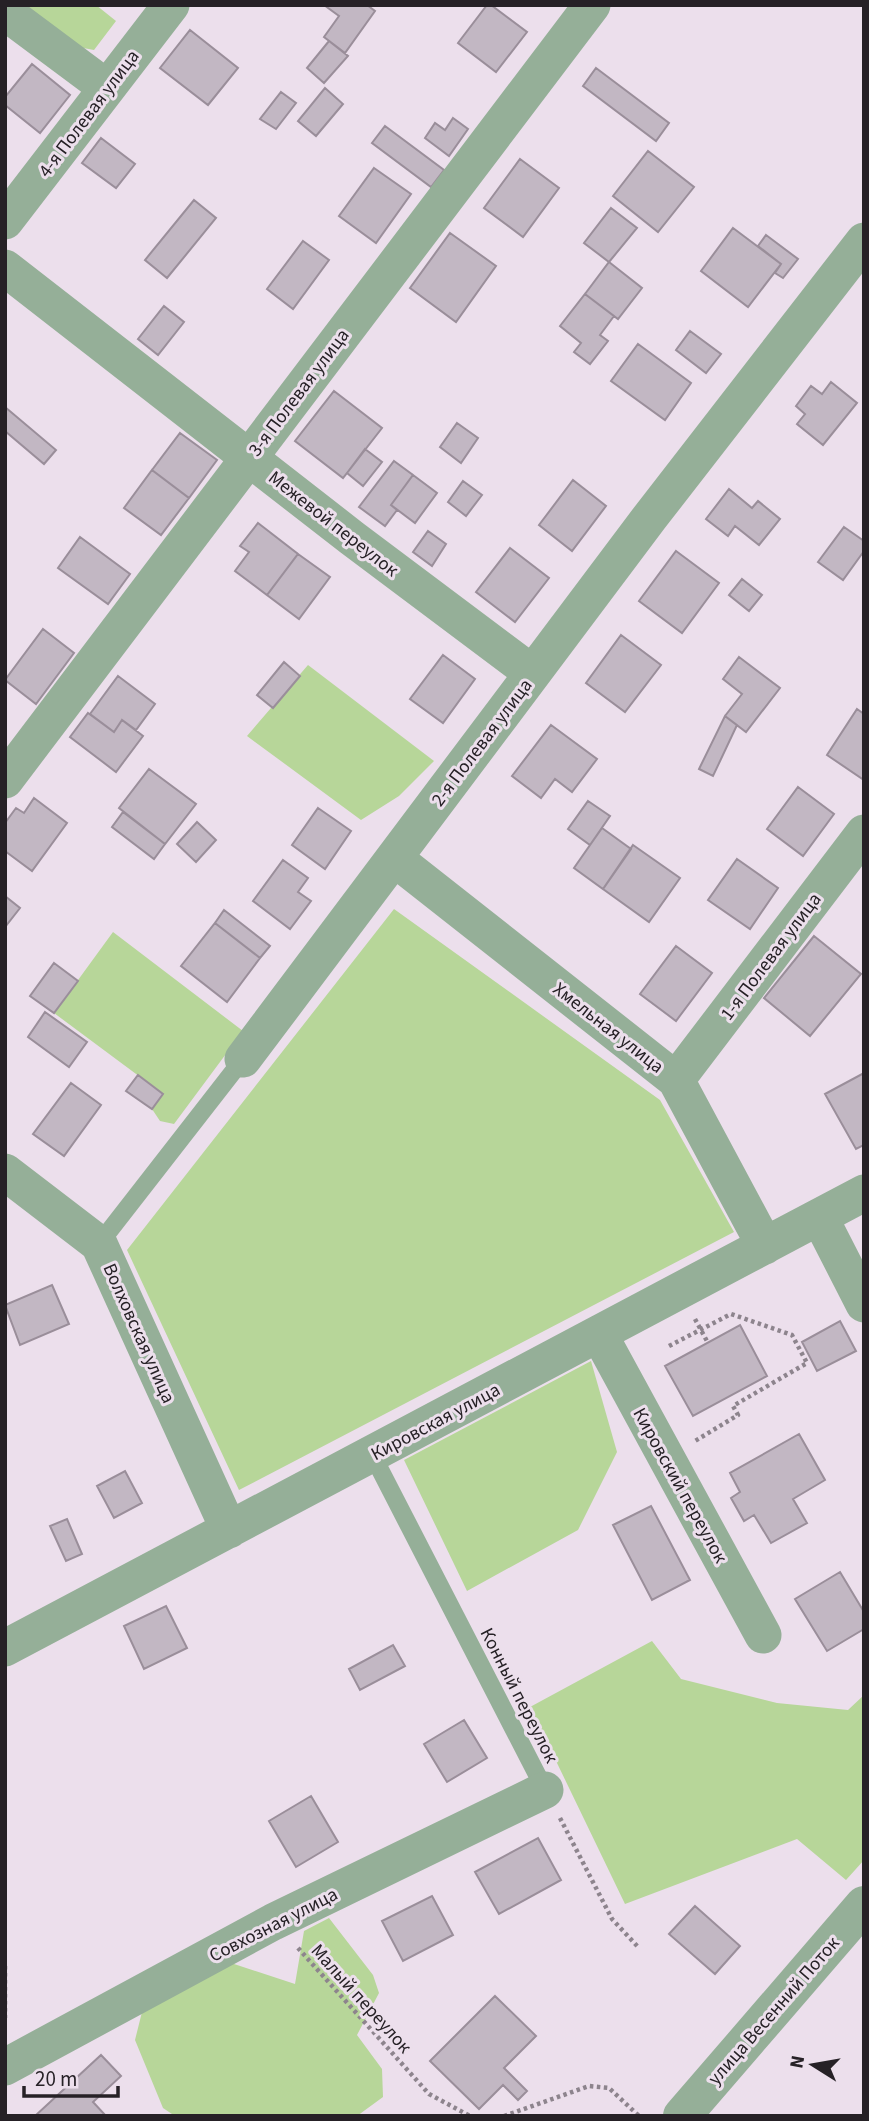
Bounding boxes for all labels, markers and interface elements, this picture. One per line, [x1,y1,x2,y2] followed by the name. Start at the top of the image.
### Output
[32,45,146,183] street label: 4-я Полевая улица
[242,324,356,462] street label: 3-я Полевая улица
[262,465,404,584] street label: Межевой переулок
[425,674,539,812] street label: 2-я Полевая улица
[714,888,828,1026] street label: 1-я Полевая улица
[547,976,669,1080] street label: Хмельная улица
[96,1259,182,1408] street label: Волховская улица
[366,1377,505,1468] street label: Кировская улица
[626,1403,734,1569] street label: Кировский переулок
[473,1623,565,1768] street label: Конный переулок
[205,1881,343,1969] street label: Совхозная улица
[702,1930,847,2091] street label: улица Весенний Поток
[304,1938,418,2060] street label: Малый переулок
[778,2030,848,2100] north arrow
[783,2053,812,2071] text: N
[24,2054,119,2098] scale bar
[35,2064,77,2094] text: 20 m

